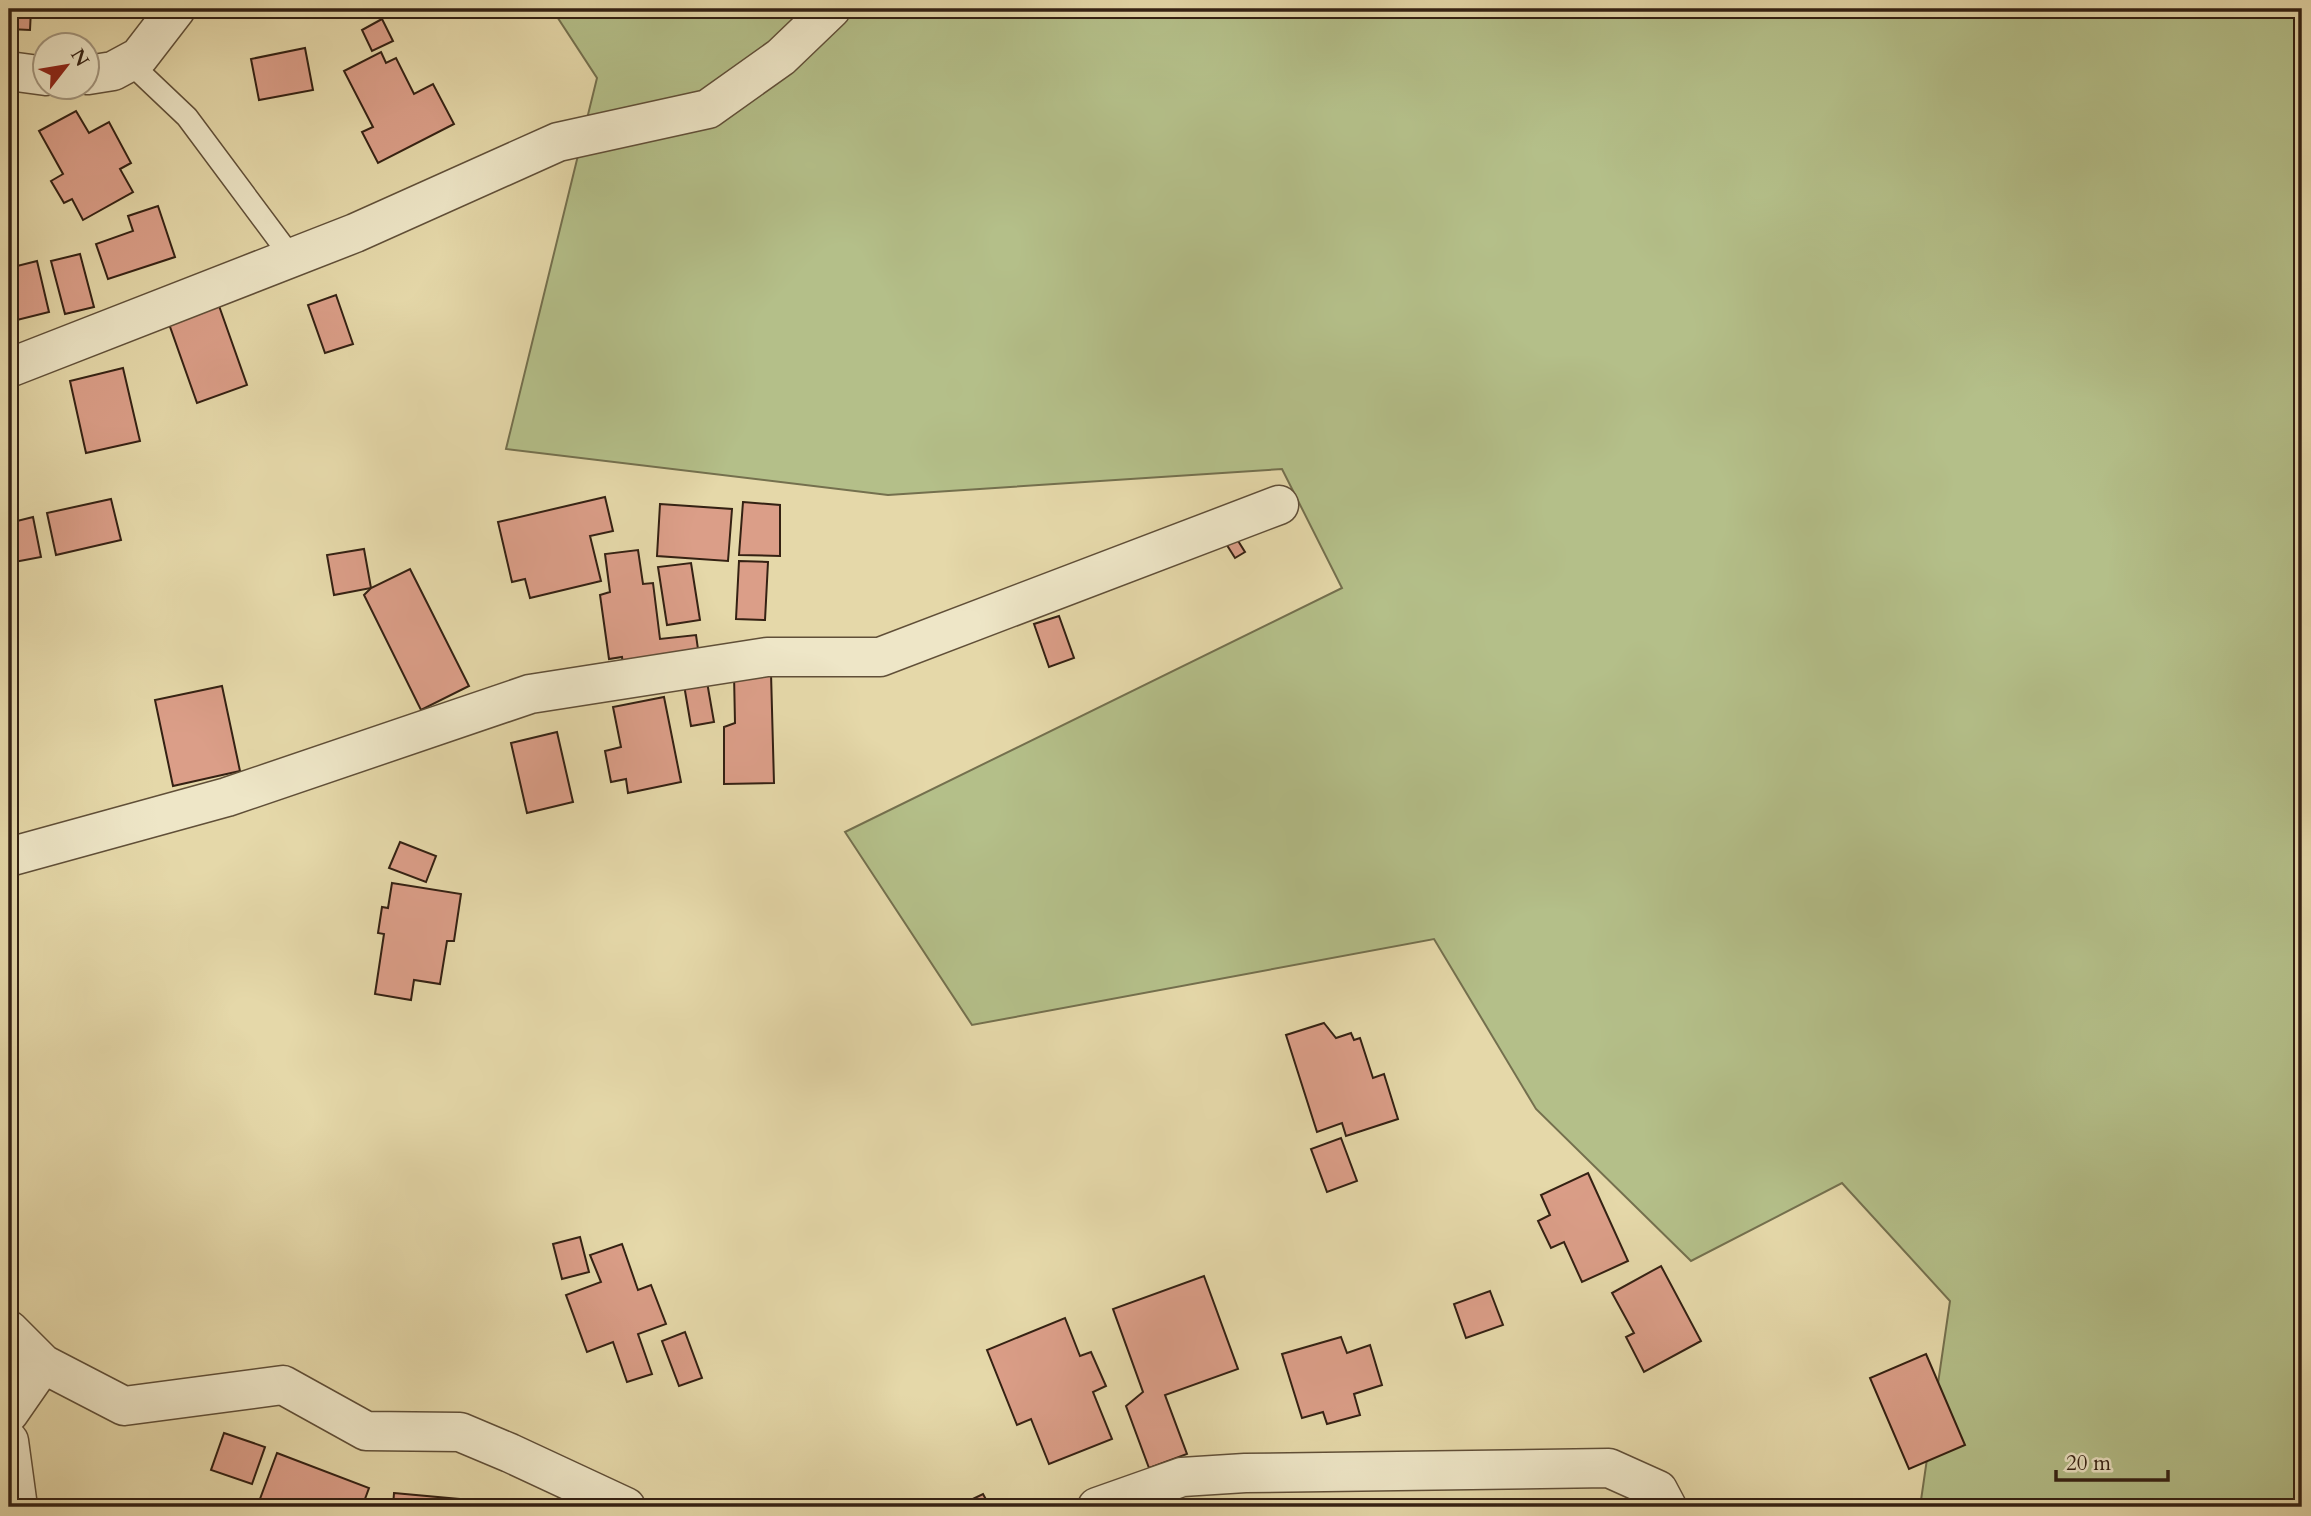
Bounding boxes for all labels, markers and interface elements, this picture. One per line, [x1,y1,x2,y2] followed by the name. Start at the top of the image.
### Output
[32,32,102,102] north arrow
[64,44,95,72] text: N
[2056,1439,2168,1483] scale bar
[2066,1449,2111,1478] text: 20 m

